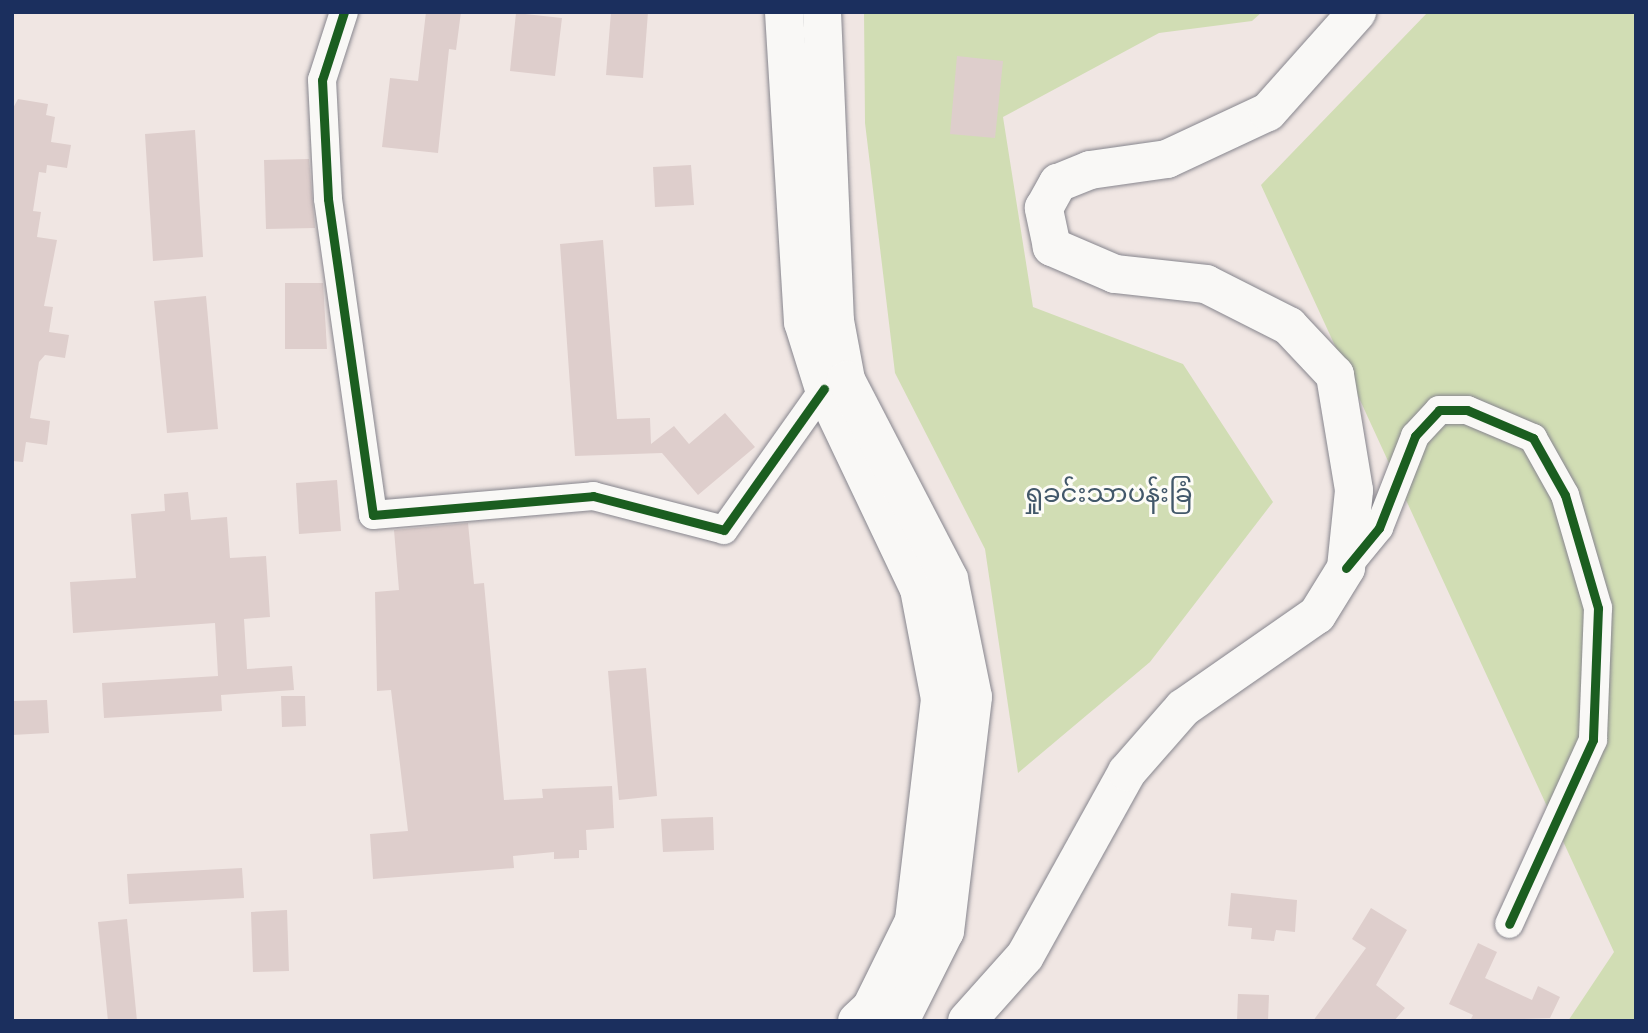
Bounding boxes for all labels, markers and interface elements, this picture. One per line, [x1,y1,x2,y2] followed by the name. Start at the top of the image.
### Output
[1023,478,1193,510] park label: ရှုခင်းသာပန်းခြံ

